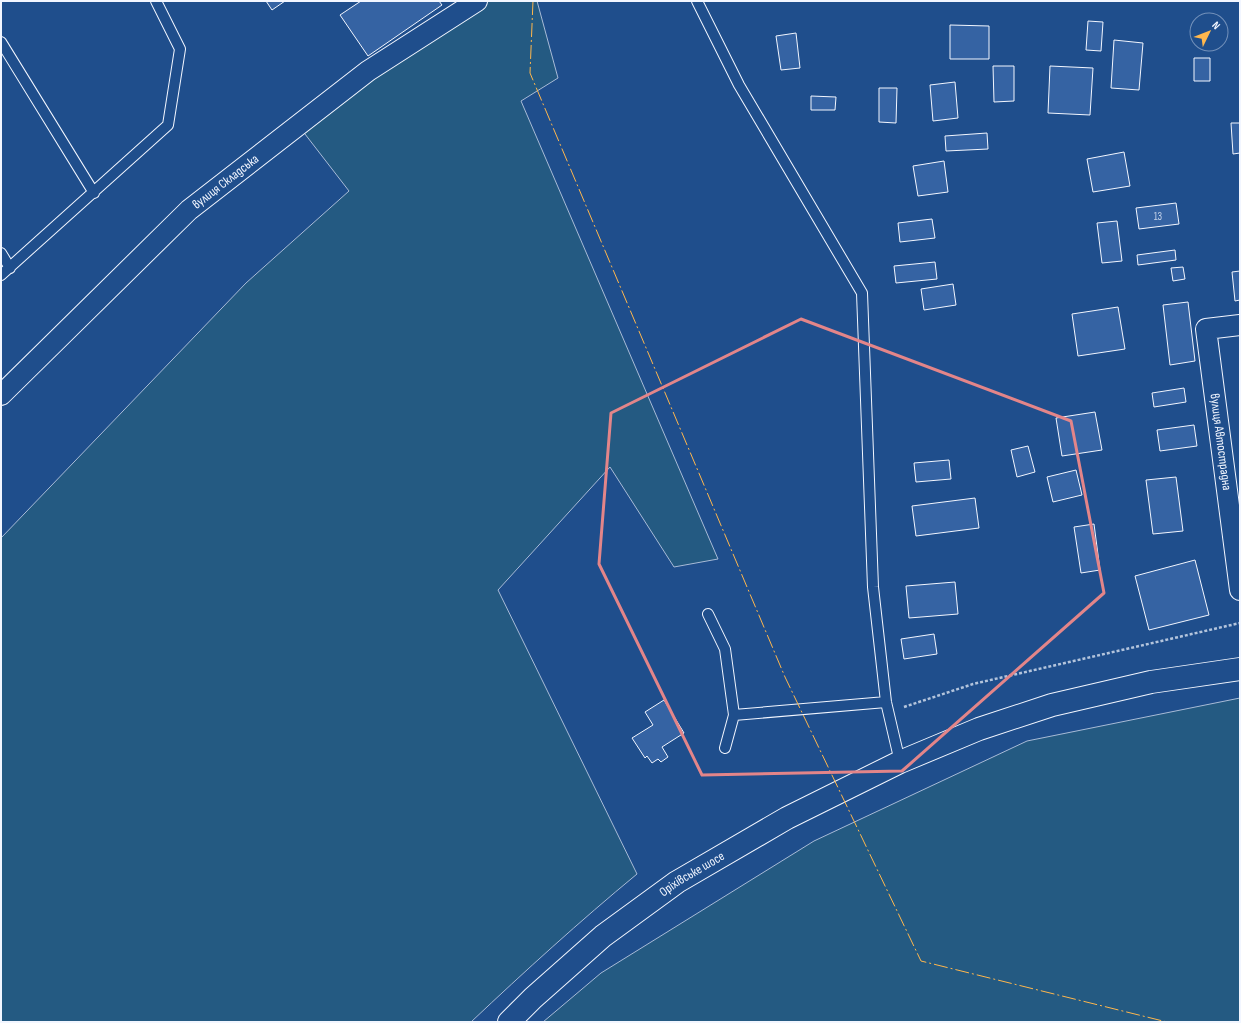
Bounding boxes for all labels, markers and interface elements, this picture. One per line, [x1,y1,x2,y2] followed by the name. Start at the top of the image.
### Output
[1189,12,1229,52] north arrow
[1209,19,1223,32] text: N
[189,151,262,212] street label: вулиця Складська
[1154,210,1163,223] house number: 13
[1206,392,1235,491] street label: вулиця Автострадна
[656,848,727,900] street label: Оріхівське шосе

